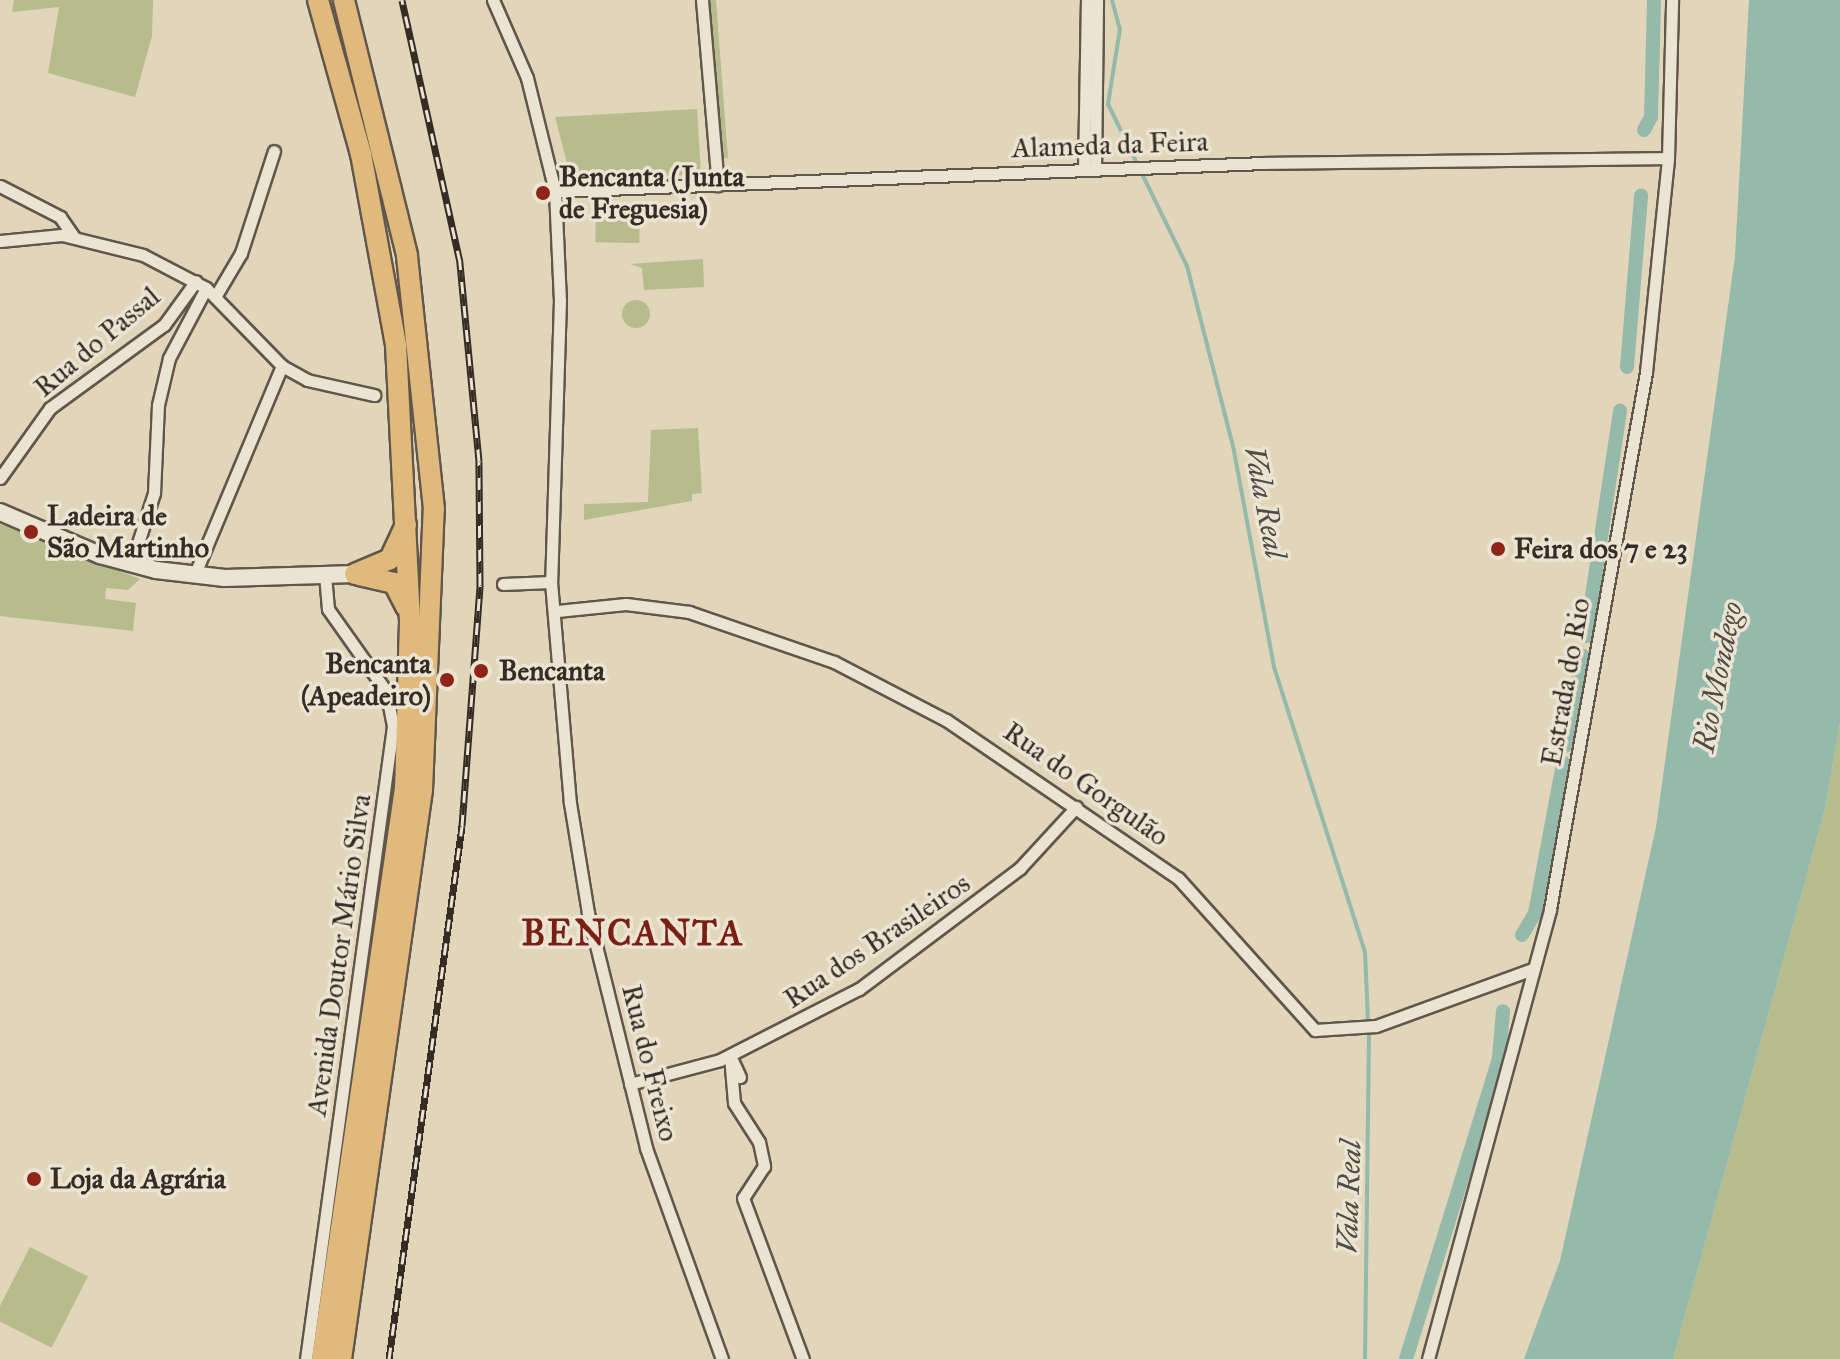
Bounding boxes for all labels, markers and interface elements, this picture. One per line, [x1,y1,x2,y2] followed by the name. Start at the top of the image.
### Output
[1011,125,1209,165] street label: Alameda da Feira
[559,160,744,226] place label: Bencanta (Junta de Freguesia)
[534,184,552,202] marker: Bencanta (Junta de Freguesia)
[27,280,167,404] street label: Rua do Passal
[1236,443,1294,561] water label: Vala Real
[47,499,209,565] place label: Ladeira de São Martinho
[22,523,40,541] marker: Ladeira de São Martinho
[1514,532,1688,566] place label: Feira dos 7 e 23
[1489,540,1507,558] marker: Feira dos 7 e 23
[1535,595,1597,769] street label: Estrada do Rio
[1686,599,1750,755] water label: Rio Mondego
[301,647,431,713] place label: Bencanta (Apeadeiro)
[499,654,605,688] place label: Bencanta
[470,660,492,682] marker: Bencanta
[438,671,456,689] marker: Bencanta (Apeadeiro)
[997,715,1175,853] street label: Rua do Gorgulão
[300,792,378,1118] street label: Avenida Doutor Mário Silva
[778,866,976,1016] street label: Rua dos Brasileiros
[521,912,745,956] district label: BENCANTA
[614,981,686,1145] street label: Rua do Freixo
[1329,1140,1369,1254] water label: Vala Real
[50,1162,226,1196] place label: Loja da Agrária
[25,1170,43,1188] marker: Loja da Agrária

